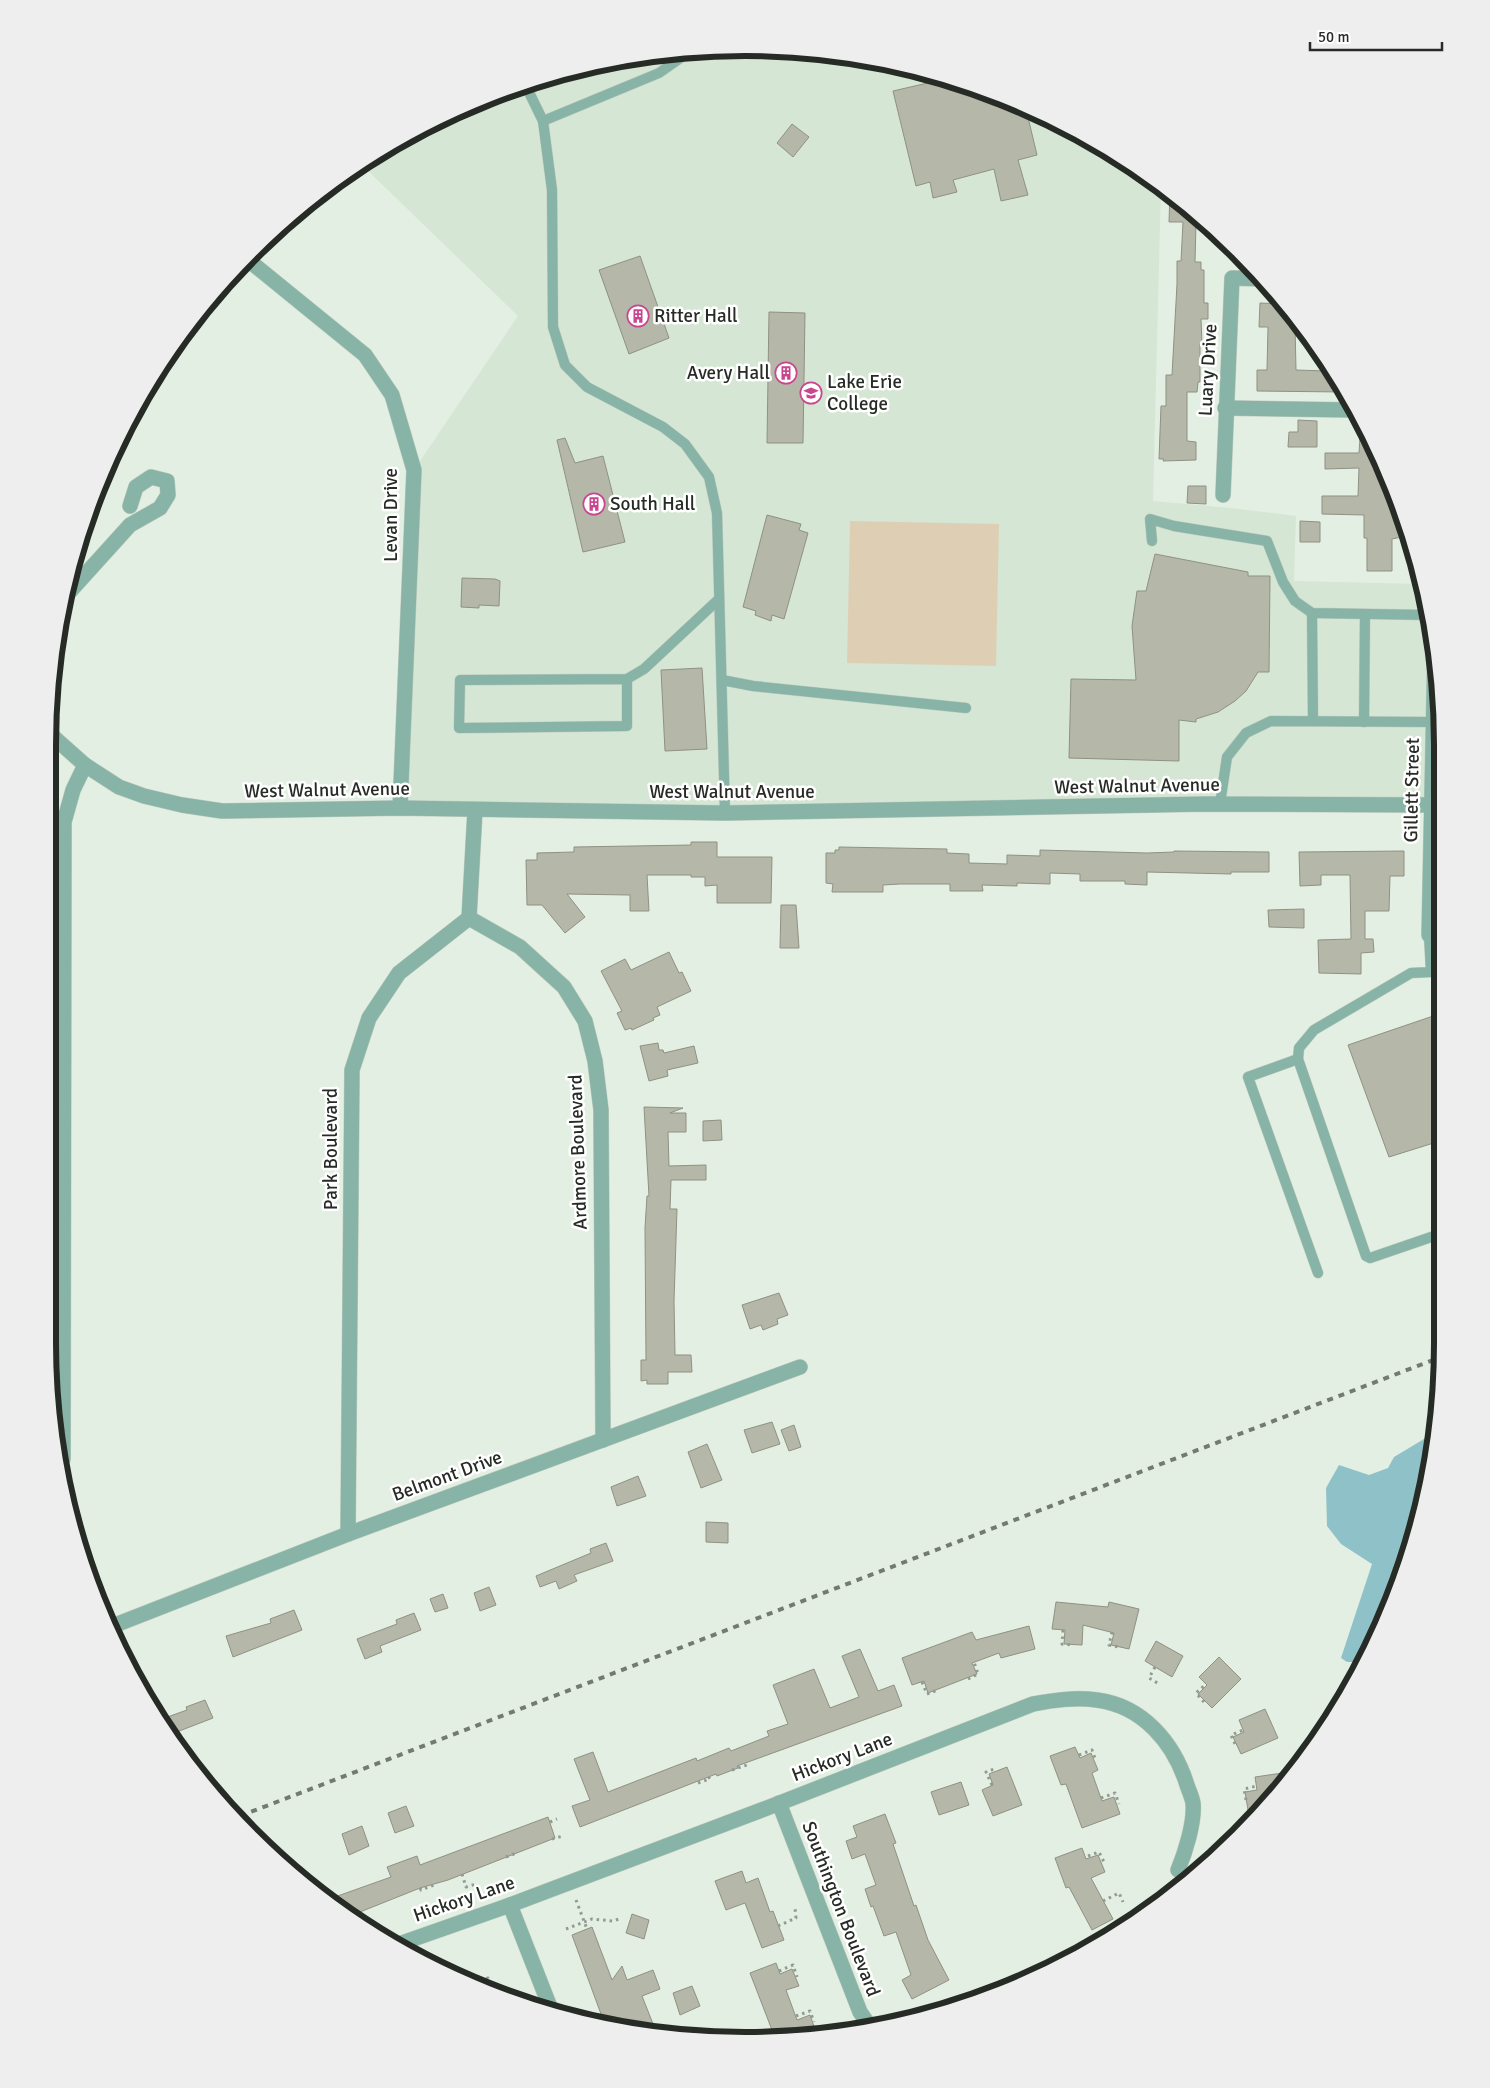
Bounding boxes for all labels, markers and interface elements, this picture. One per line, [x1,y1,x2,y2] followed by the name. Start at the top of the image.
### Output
[1310,20,1442,52] scale bar
[1318,28,1349,46] text: 50 m
[626,304,650,328] building icon: Ritter Hall
[654,304,738,328] place label: Ritter Hall
[1194,323,1222,417] street label: Luary Drive
[687,361,770,385] place label: Avery Hall
[774,361,798,385] building icon: Avery Hall
[827,370,902,416] place label: Lake Erie College
[799,381,823,405] school or university icon: Lake Erie College
[379,468,403,562] street label: Levan Drive
[582,492,606,516] building icon: South Hall
[610,492,695,516] place label: South Hall
[1399,737,1425,843] street label: Gillett Street
[1054,773,1220,799] street label: West Walnut Avenue
[244,777,410,803] street label: West Walnut Avenue
[649,780,815,804] street label: West Walnut Avenue
[563,1074,593,1230] street label: Ardmore Boulevard
[319,1088,343,1210] street label: Park Boulevard
[389,1445,505,1507] street label: Belmont Drive
[788,1727,896,1787] street label: Hickory Lane
[796,1818,886,2000] street label: Southington Boulevard
[410,1870,518,1928] street label: Hickory Lane

